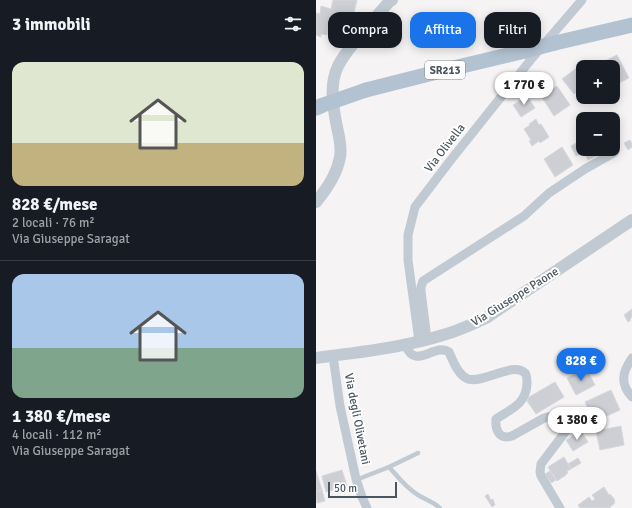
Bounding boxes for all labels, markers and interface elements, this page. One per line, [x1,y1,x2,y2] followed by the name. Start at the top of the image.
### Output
[328,12,402,48] chip: Compra
[410,12,476,48] chip: Affitta
[484,12,541,48] chip: Filtri
[282,13,304,35] icon: filters
[12,14,91,35] text: 3 immobili
[576,60,620,156] map controls
[576,60,620,104] button: +
[425,61,465,79] road number: SR213
[487,72,561,106] pin: 1 770 €
[504,77,544,93] text: 1 770 €
[122,88,194,160] icon: home
[576,112,620,156] button: −
[421,121,469,175] street label: Via Olivella
[12,194,98,215] text: 828 €/mese
[12,215,95,231] text: 2 locali · 76 m²
[12,231,130,247] text: Via Giuseppe Saragat
[468,264,562,330] street label: Via Giuseppe Paone
[122,300,194,372] icon: home
[553,348,609,382] pin: 828 €
[566,353,596,369] text: 828 €
[341,372,373,466] street label: Via degli Olivetani
[12,406,110,427] text: 1 380 €/mese
[540,407,614,441] pin: 1 380 €
[557,412,597,428] text: 1 380 €
[12,427,102,443] text: 4 locali · 112 m²
[12,443,130,459] text: Via Giuseppe Saragat
[328,480,397,499] scale bar
[334,482,357,495] text: 50 m

